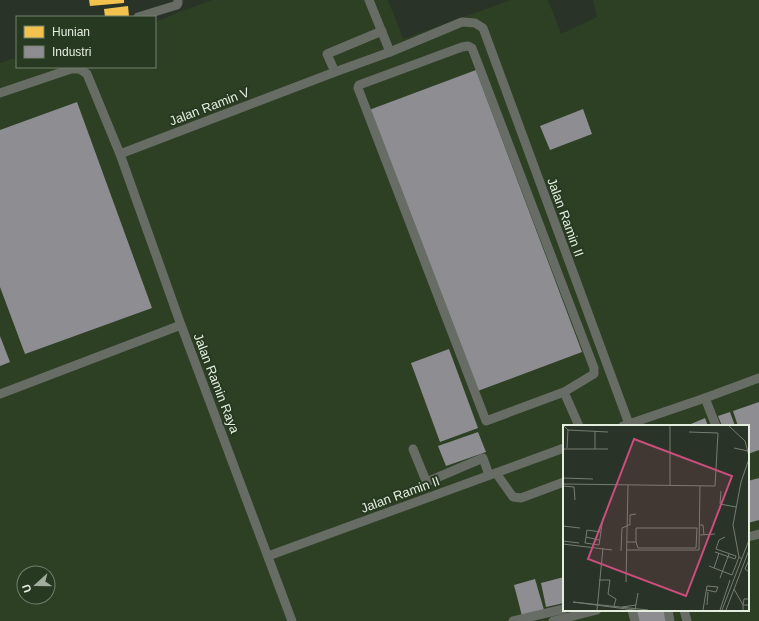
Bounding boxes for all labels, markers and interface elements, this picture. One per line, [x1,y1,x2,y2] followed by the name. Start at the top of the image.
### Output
[16,16,156,68] legend
[52,25,90,39] text: Hunian
[52,45,91,59] text: Industri
[167,84,252,129] street label: Jalan Ramin V
[544,176,587,259] street label: Jalan Ramin II
[190,331,243,436] street label: Jalan Ramin Raya
[563,425,749,611] inset map
[359,473,442,516] street label: Jalan Ramin II
[16,565,56,605] north arrow
[20,583,34,594] text: U

